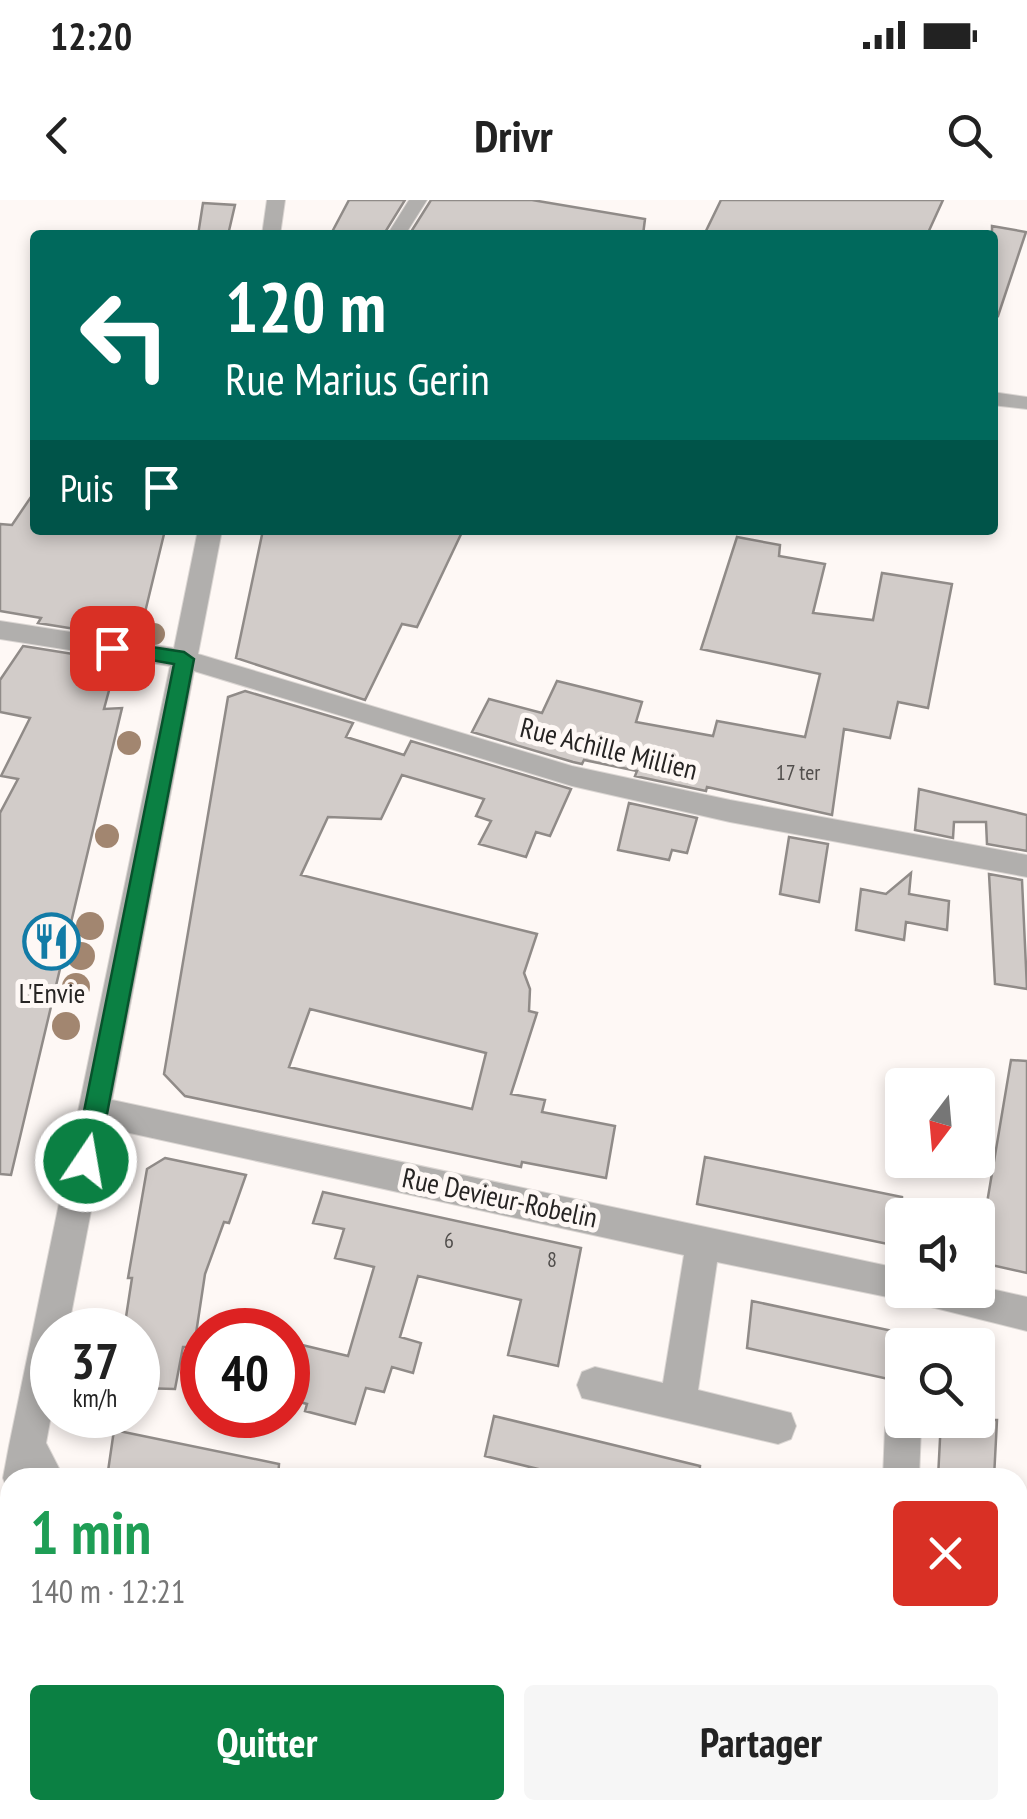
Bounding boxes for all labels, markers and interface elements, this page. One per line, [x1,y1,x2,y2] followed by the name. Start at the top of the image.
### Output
[50,11,132,60] text: 12:20
[474,106,553,164] text: Drivr
[30,108,85,163] icon: back
[942,108,997,163] icon: search
[225,261,386,351] text: 120 m
[60,270,190,400] icon: left
[225,349,490,407] text: Rue Marius Gerin
[134,460,189,515] icon: arrive
[60,463,114,512] text: Puis
[70,606,155,691] pin
[85,621,140,676] icon: arrive
[517,708,701,788] street label: Rue Achille Millien
[776,758,820,786] house number: 17 ter
[22,911,82,971] restaurant icon: L'Envie
[19,974,85,1011] place label: L'Envie
[885,1068,995,1178] north arrow
[885,1068,995,1438] map controls
[34,1109,138,1213] position arrow
[399,1158,601,1236] street label: Rue Devieur-Robelin
[885,1198,995,1308] button: sound
[444,1226,454,1254] house number: 6
[547,1245,557,1273] house number: 8
[180,1308,310,1438] speed limit sign: 40
[71,1328,119,1393] text: 37
[885,1328,995,1438] button: search
[73,1382,117,1414] text: km/h
[30,1493,151,1571] text: 1 min
[893,1501,998,1606] button: close
[30,1570,185,1612] text: 140 m · 12:21
[30,1685,504,1800] button: Quitter
[524,1685,998,1800] button: Partager

